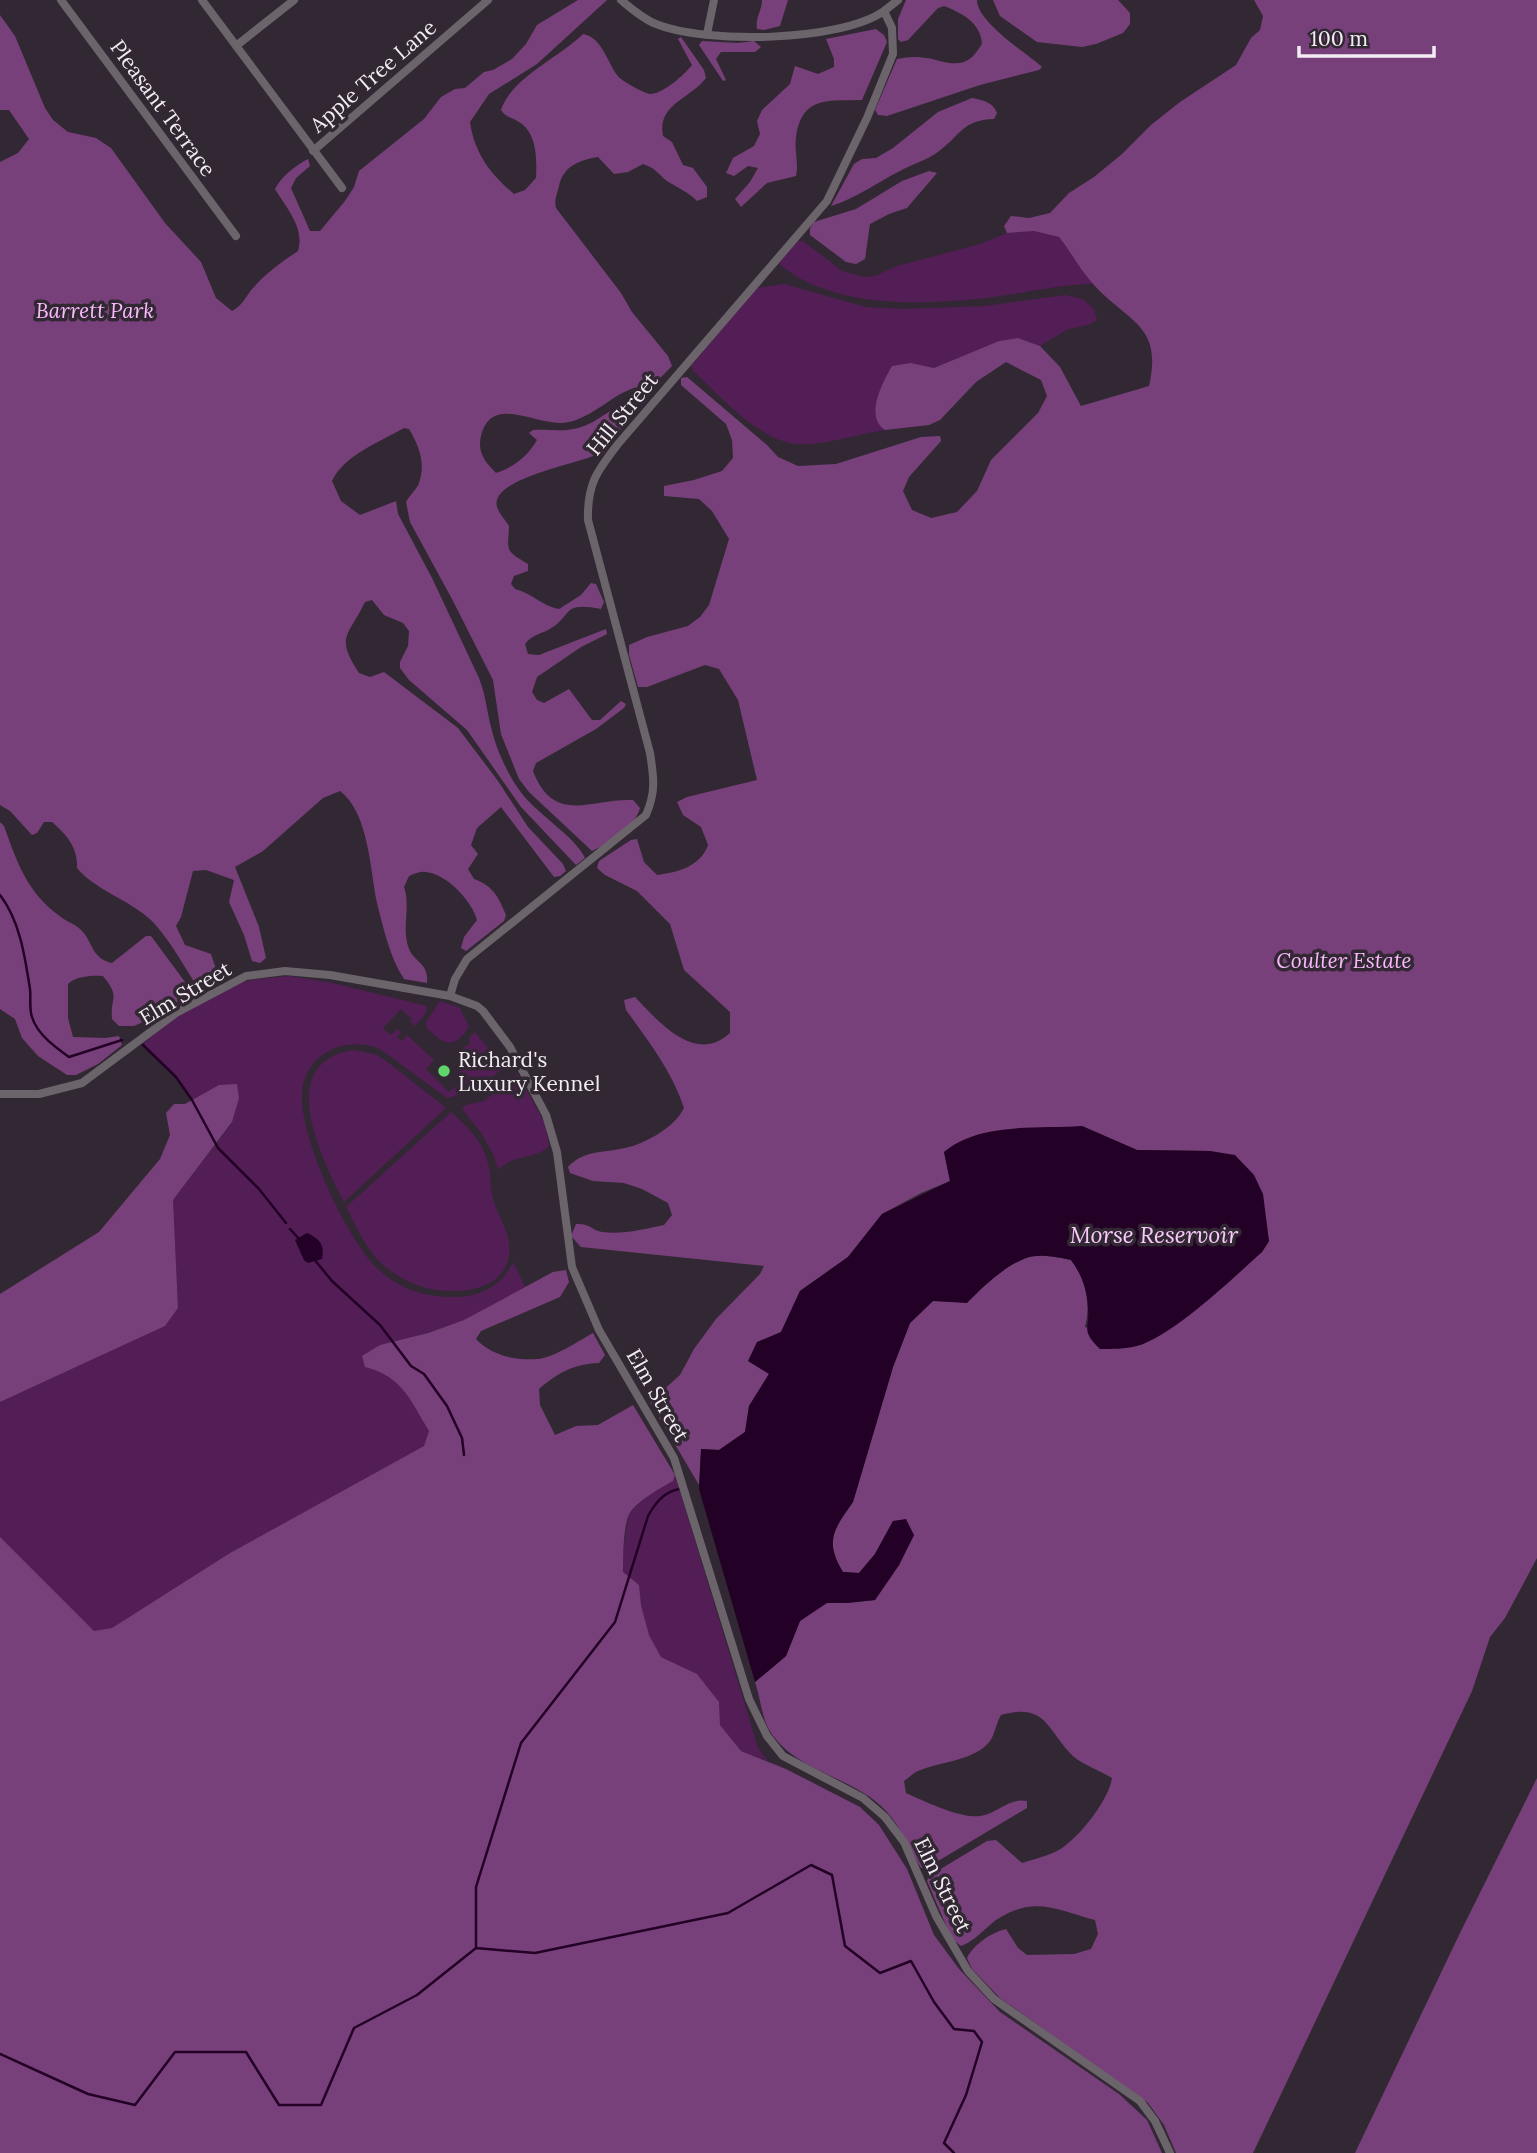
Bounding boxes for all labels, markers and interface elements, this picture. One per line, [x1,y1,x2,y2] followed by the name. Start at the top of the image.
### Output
[304,14,442,139] street label: Apple Tree Lane
[1299,14,1434,58] scale bar
[1310,25,1368,52] text: 100 m
[104,34,222,182] street label: Pleasant Terrace
[36,297,154,324] park label: Barrett Park
[580,367,664,461] street label: Hill Street
[1276,947,1412,974] park label: Coulter Estate
[134,955,237,1031] street label: Elm Street
[458,1046,600,1097] place label: Richard's Luxury Kennel
[436,1063,452,1079] marker: Richard's Luxury Kennel
[1070,1220,1239,1249] water label: Morse Reservoir
[621,1344,696,1447] street label: Elm Street
[908,1833,978,1938] street label: Elm Street

